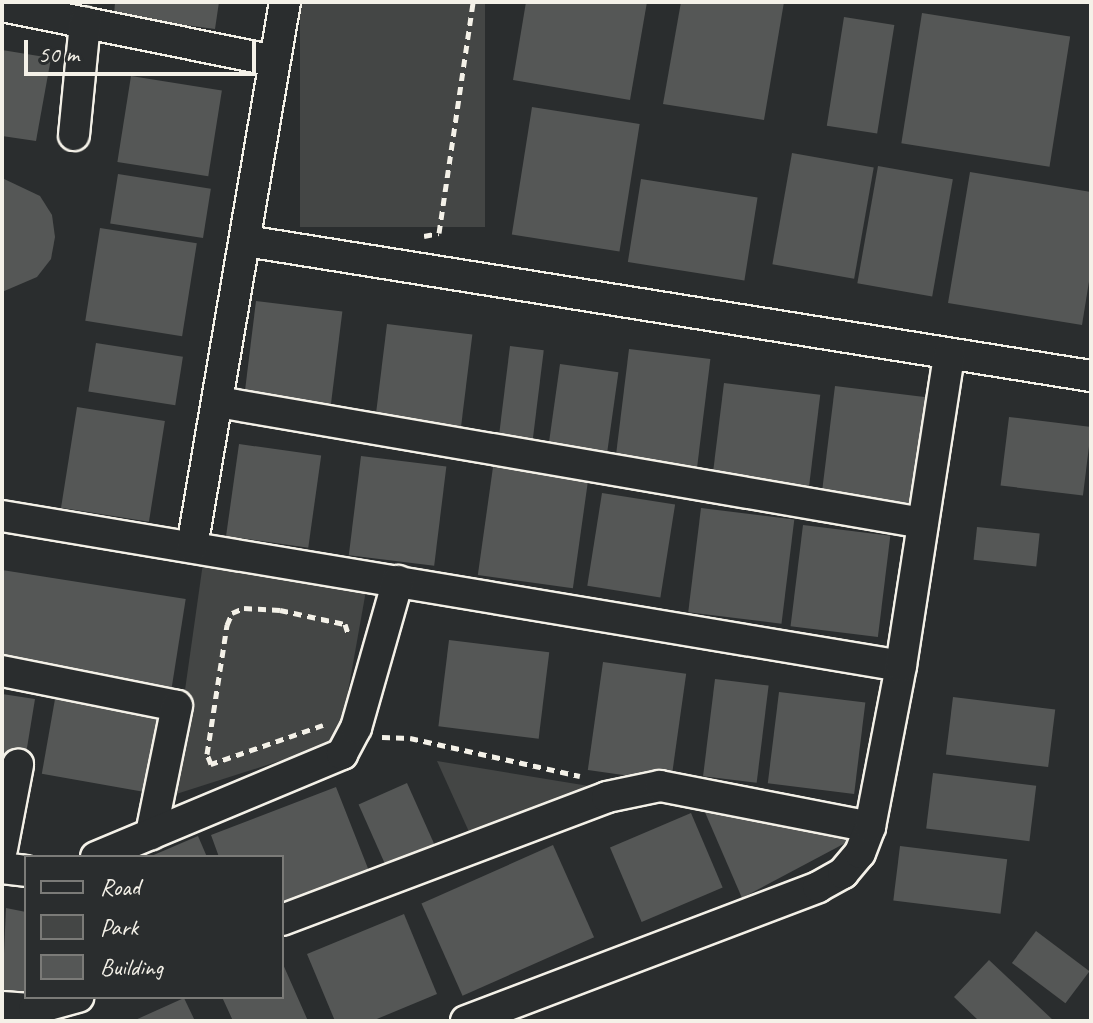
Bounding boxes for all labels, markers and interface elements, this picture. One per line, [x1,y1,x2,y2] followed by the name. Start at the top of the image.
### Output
[28,24,260,74] scale bar
[38,39,79,69] text: 50 m
[24,855,284,999] legend
[100,872,140,902] text: Road
[100,912,138,942] text: Park
[100,952,163,982] text: Building

